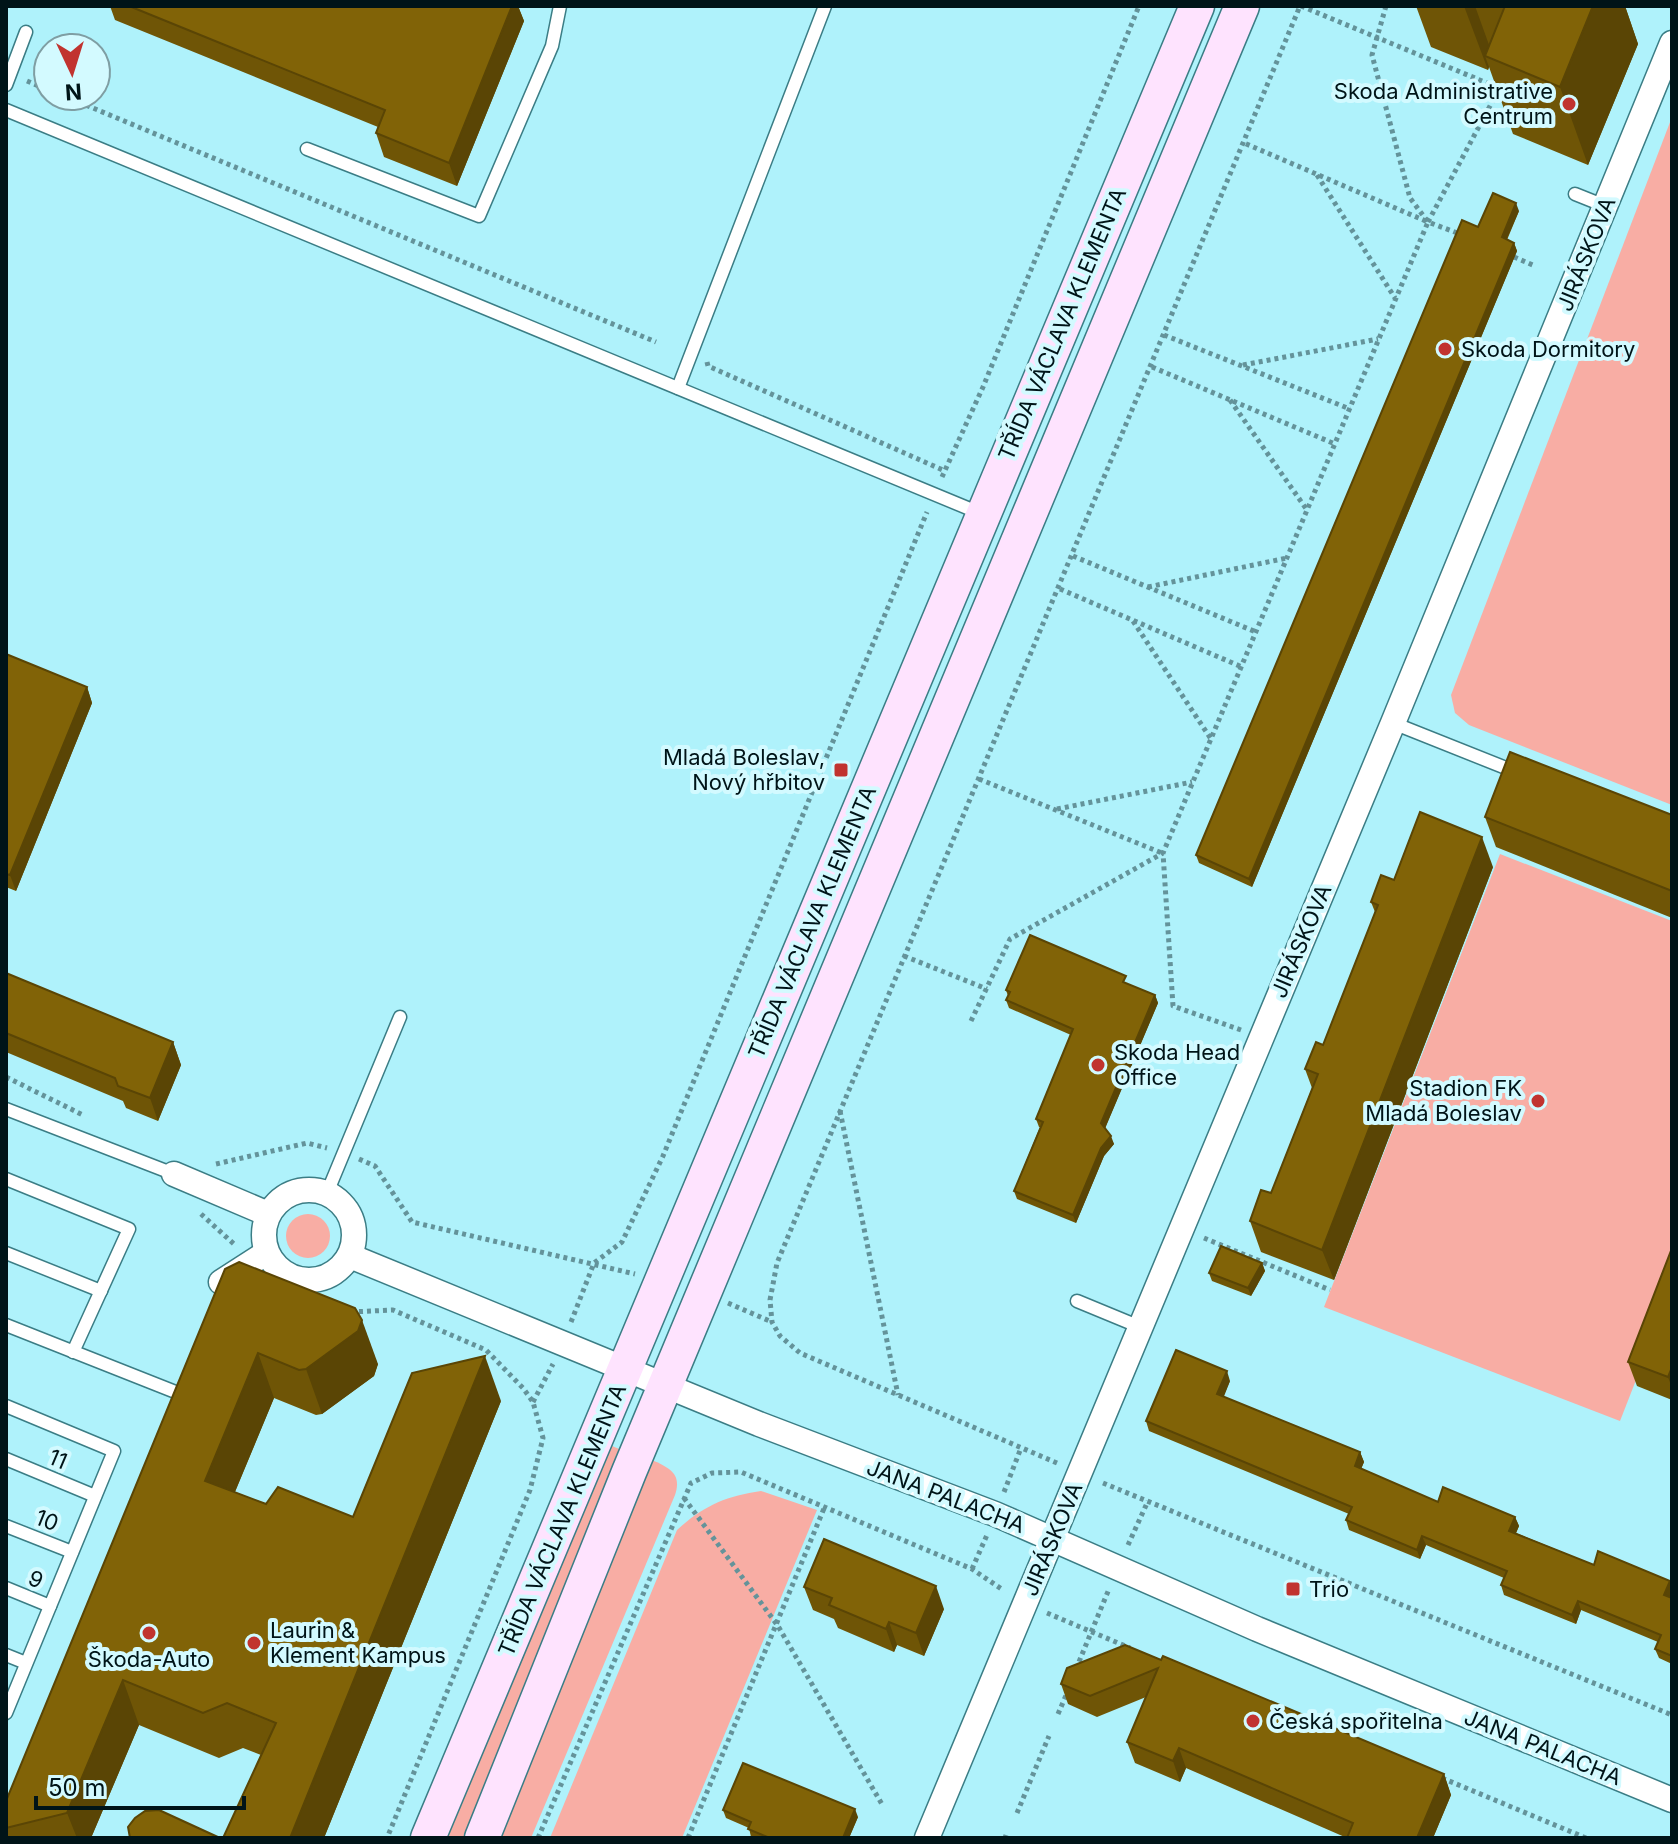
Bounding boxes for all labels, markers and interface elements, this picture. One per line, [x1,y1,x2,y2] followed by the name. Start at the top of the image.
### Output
[32,32,112,112] north arrow
[64,78,83,106] text: N
[1334,78,1553,129] place label: Skoda Administrative Centrum
[1560,95,1578,113] marker: Skoda Administrative Centrum
[993,184,1131,464] street label: TŘÍDA VÁCLAVA KLEMENTA
[1551,193,1621,315] street label: JIRÁSKOVA
[1461,336,1635,362] place label: Skoda Dormitory
[1436,340,1454,358] marker: Skoda Dormitory
[663,744,825,795] place label: Mladá Boleslav, Nový hřbitov
[832,761,850,779] marker: Mladá Boleslav, Nový hřbitov
[743,782,881,1062] street label: TŘÍDA VÁCLAVA KLEMENTA
[1265,880,1337,1002] street label: JIRÁSKOVA
[1114,1039,1240,1090] place label: Skoda Head Office
[1089,1056,1107,1074] marker: Skoda Head Office
[1365,1075,1522,1126] place label: Stadion FK Mladá Boleslav
[1529,1092,1547,1110] marker: Stadion FK Mladá Boleslav
[493,1380,631,1660] street label: TŘÍDA VÁCLAVA KLEMENTA
[45,1444,71,1474] street label: 11
[863,1454,1029,1538] street label: JANA PALACHA
[1016,1478,1088,1600] street label: JIRÁSKOVA
[32,1504,62,1536] street label: 10
[25,1564,47,1594] street label: 9
[1309,1576,1349,1602] place label: Trio
[1284,1580,1302,1598] marker: Trio
[270,1617,446,1668] place label: Laurin & Klement Kampus
[140,1624,158,1642] marker: Škoda-Auto
[245,1634,263,1652] marker: Laurin & Klement Kampus
[88,1646,210,1672] place label: Škoda-Auto
[1461,1704,1625,1790] street label: JANA PALACHA
[1269,1708,1443,1734] place label: Česká spořitelna
[1244,1712,1262,1730] marker: Česká spořitelna
[36,1760,244,1810] scale bar
[48,1773,106,1802] text: 50 m

